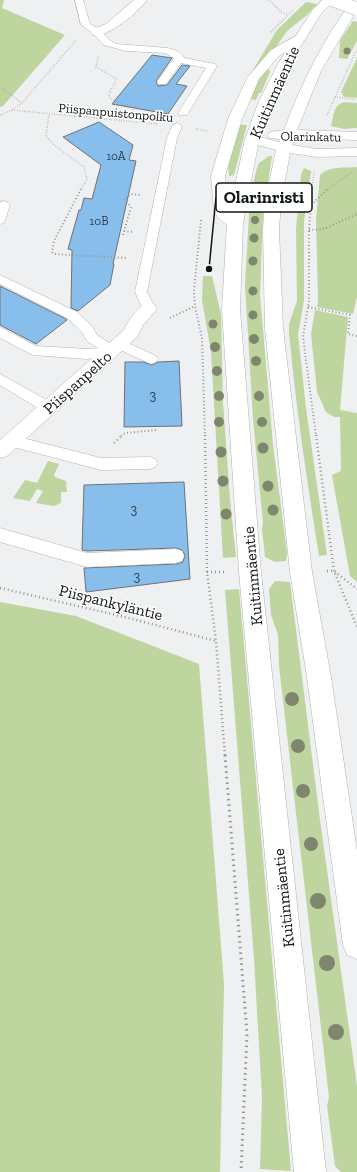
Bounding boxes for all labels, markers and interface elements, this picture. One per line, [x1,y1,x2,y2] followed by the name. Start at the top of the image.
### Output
[246,43,303,141] street label: Kuitinmäentie
[58,100,175,125] street label: Piispanpuistonpolku
[280,128,342,145] street label: Olarinkatu
[106,149,126,163] house number: 10A
[216,183,312,212] callout: Olarinristi
[224,187,304,207] text: Olarinristi
[90,214,108,228] house number: 10B
[39,347,115,418] street label: Piispanpelto
[150,387,157,404] house number: 3
[131,501,138,518] house number: 3
[239,526,266,626] street label: Kuitinmäentie
[134,568,141,585] house number: 3
[57,580,165,625] street label: Piispankyläntie
[269,848,298,948] street label: Kuitinmäentie

